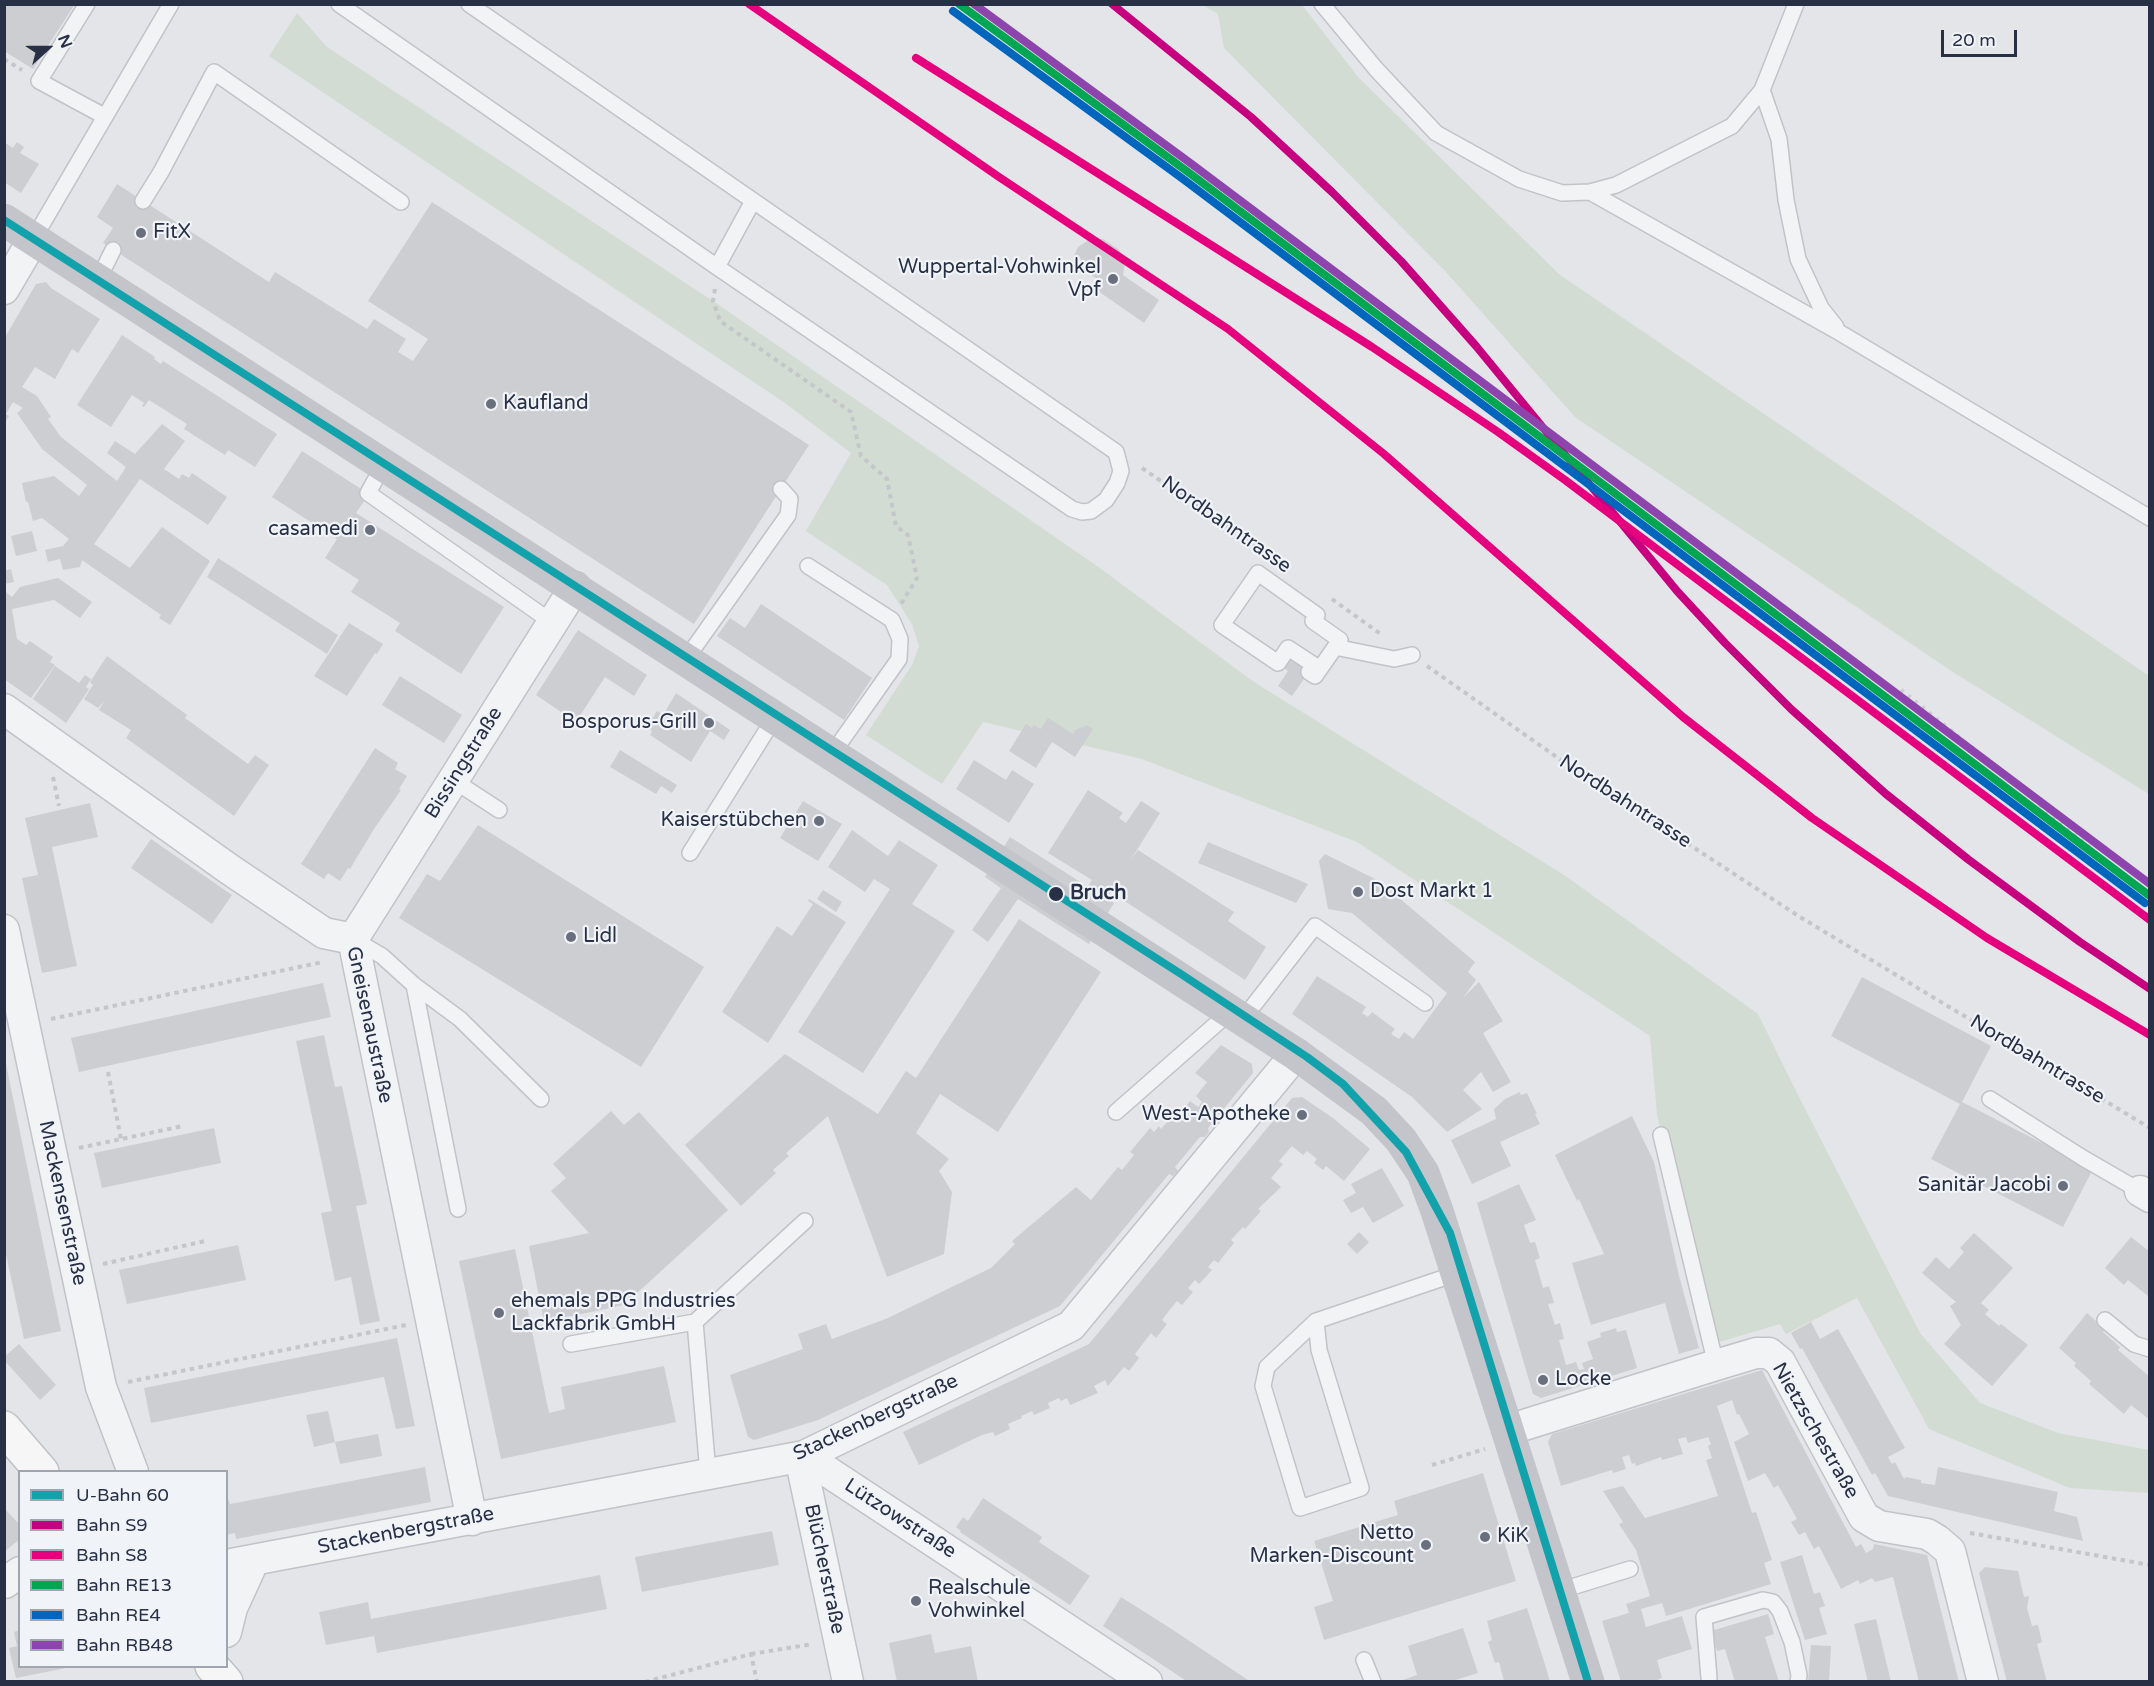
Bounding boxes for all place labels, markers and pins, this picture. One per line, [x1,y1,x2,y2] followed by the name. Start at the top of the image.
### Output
[153,221,191,245] place label: FitX
[134,226,148,240] marker: FitX
[898,256,1101,303] place label: Wuppertal-Vohwinkel Vpf
[1106,272,1120,286] marker: Wuppertal-Vohwinkel Vpf
[503,392,588,416] place label: Kaufland
[484,397,498,411] marker: Kaufland
[268,518,358,542] place label: casamedi
[363,523,377,537] marker: casamedi
[561,711,697,735] place label: Bosporus-Grill
[702,716,716,730] marker: Bosporus-Grill
[661,809,807,833] place label: Kaiserstübchen
[812,814,826,828] marker: Kaiserstübchen
[1370,880,1494,904] place label: Dost Markt 1
[1070,882,1126,906] place label: Bruch
[1047,885,1065,903] marker: Bruch
[1351,885,1365,899] marker: Dost Markt 1
[583,925,617,949] place label: Lidl
[564,930,578,944] marker: Lidl
[1142,1103,1290,1127] place label: West-Apotheke
[1295,1108,1309,1122] marker: West-Apotheke
[1918,1174,2051,1198] place label: Sanitär Jacobi
[2056,1179,2070,1193] marker: Sanitär Jacobi
[511,1290,736,1337] place label: ehemals PPG Industries Lackfabrik GmbH
[492,1306,506,1320] marker: ehemals PPG Industries Lackfabrik GmbH
[1555,1368,1611,1392] place label: Locke
[1536,1373,1550,1387] marker: Locke
[1250,1522,1414,1569] place label: Netto Marken-Discount
[1497,1525,1529,1549] place label: KiK
[1478,1530,1492,1544] marker: KiK
[1419,1538,1433,1552] marker: Netto Marken-Discount
[928,1577,1031,1624] place label: Realschule Vohwinkel
[909,1594,923,1608] marker: Realschule Vohwinkel

